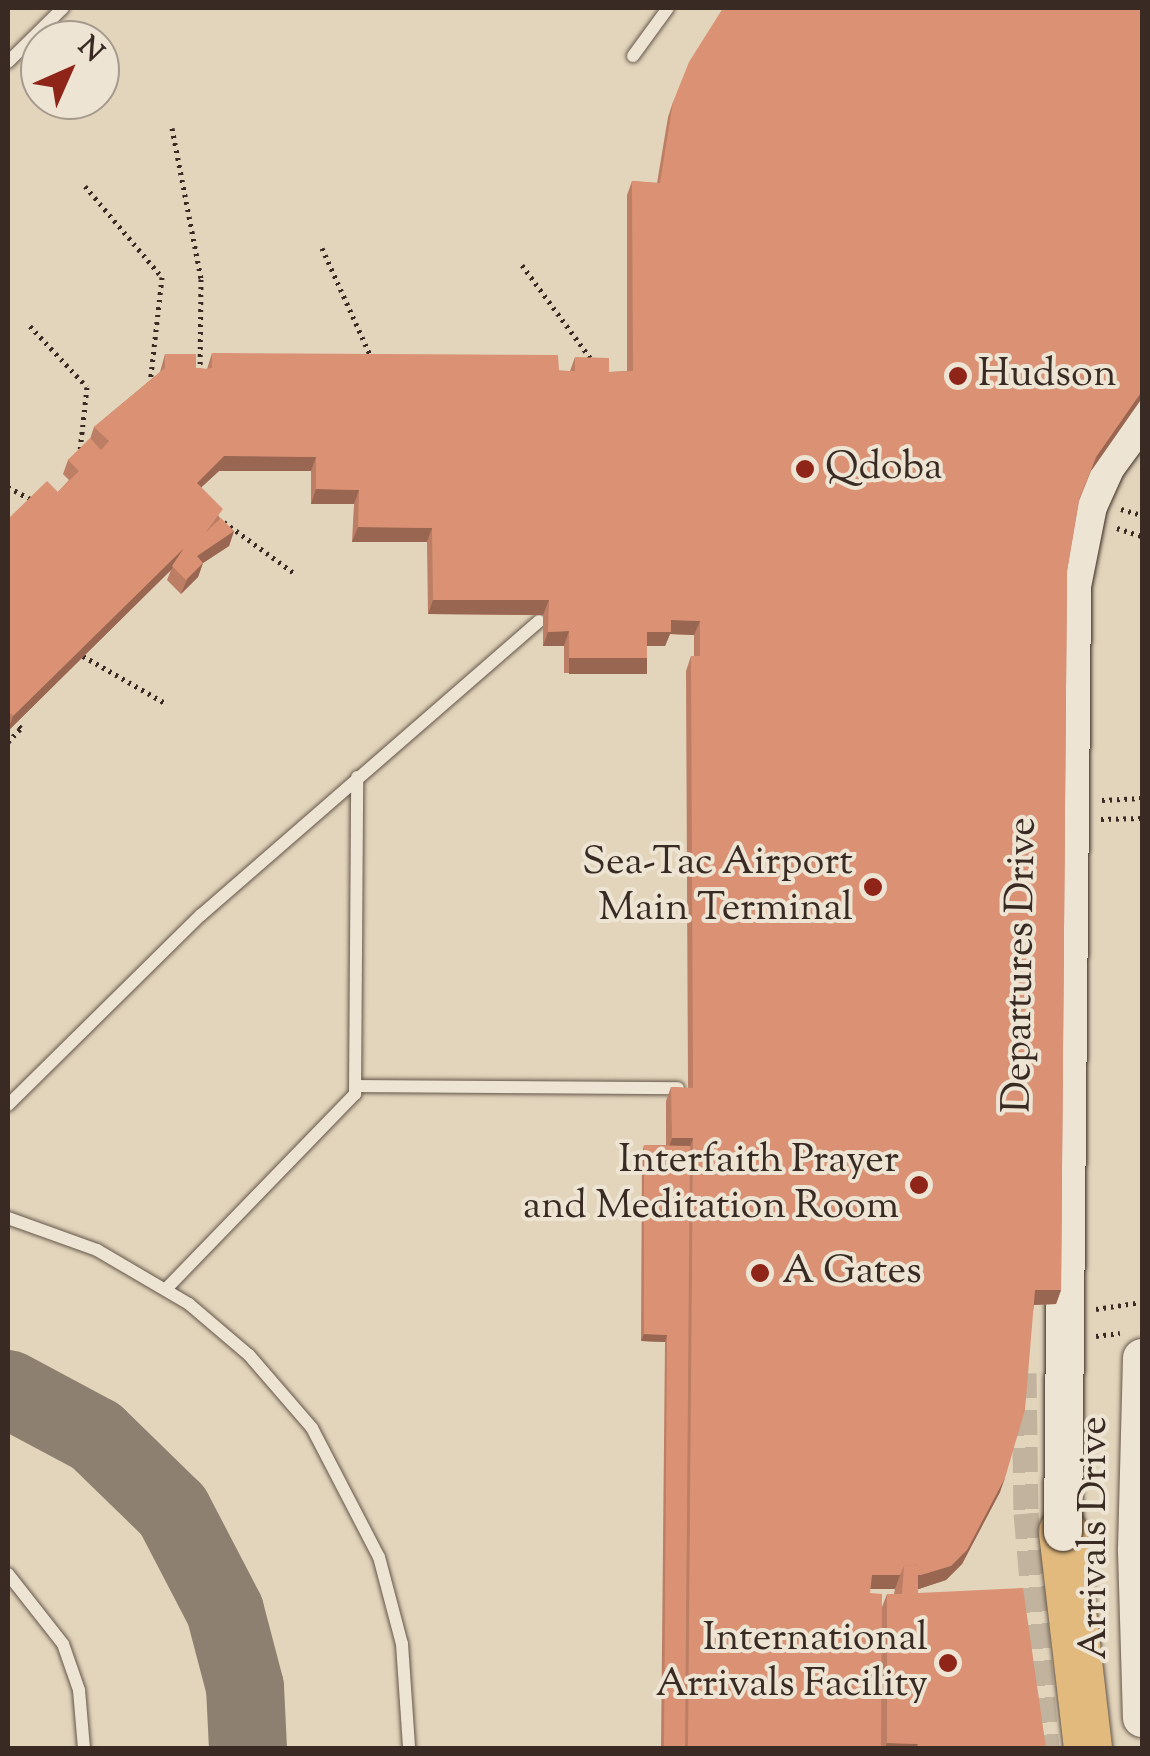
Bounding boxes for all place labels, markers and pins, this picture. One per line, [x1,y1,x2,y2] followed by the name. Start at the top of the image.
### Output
[978,352,1117,400] place label: Hudson
[947,365,969,387] marker: Hudson
[825,445,943,493] place label: Qdoba
[794,458,816,480] marker: Qdoba
[582,840,853,934] place label: Sea-Tac Airport Main Terminal
[862,876,884,898] marker: Sea-Tac Airport Main Terminal
[523,1138,899,1232] place label: Interfaith Prayer and Meditation Room
[908,1174,930,1196] marker: Interfaith Prayer and Meditation Room
[782,1249,922,1297] place label: A Gates
[747,1260,773,1286] marker: A Gates
[656,1616,928,1710] place label: International Arrivals Facility
[937,1652,959,1674] marker: International Arrivals Facility

